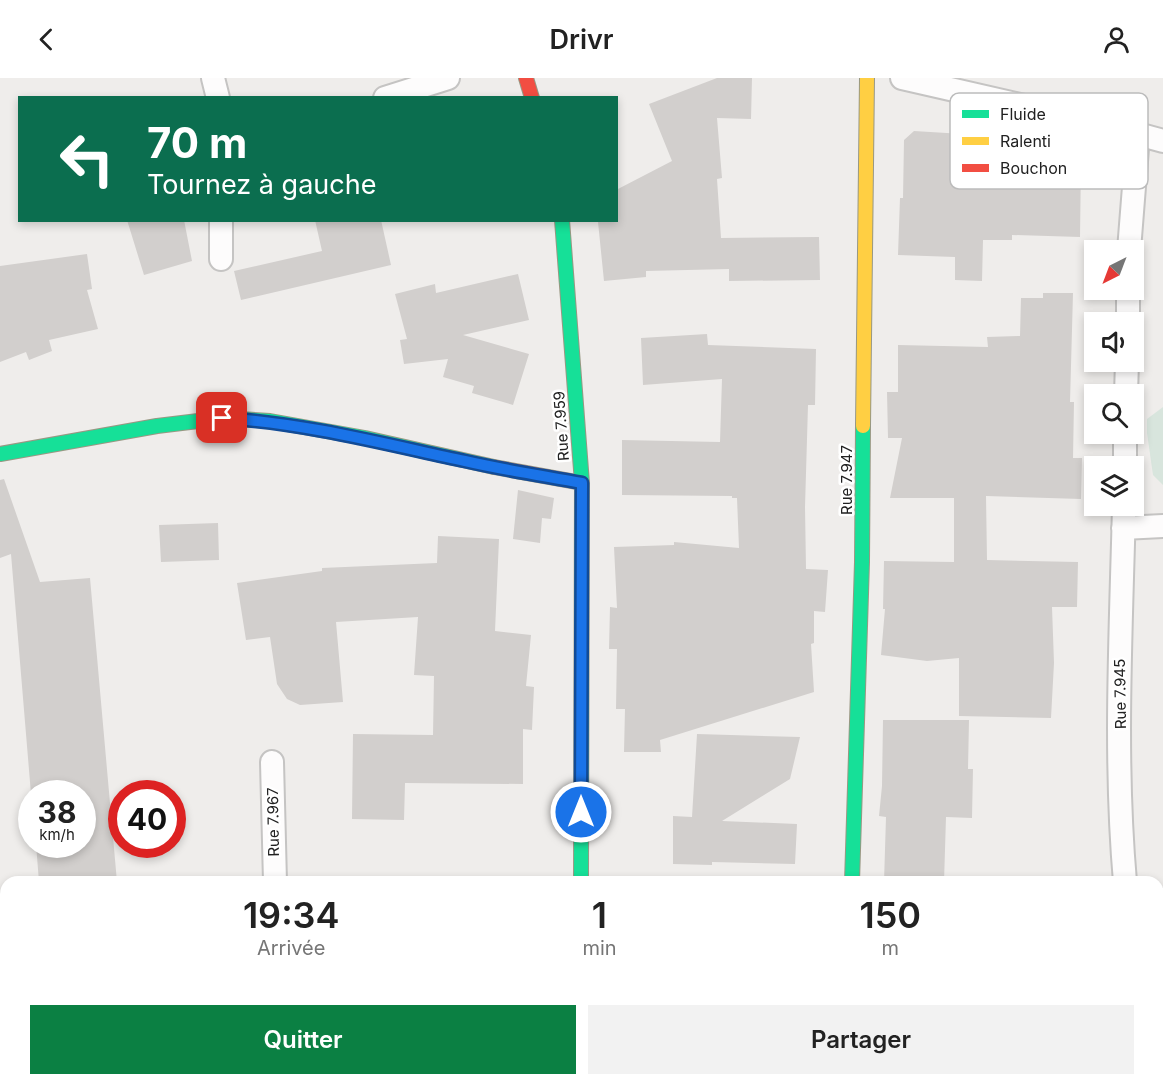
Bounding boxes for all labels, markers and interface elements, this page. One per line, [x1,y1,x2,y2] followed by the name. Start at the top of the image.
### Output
[30,23,63,56] icon: back
[549,23,614,56] text: Drivr
[1100,23,1133,56] icon: person
[950,93,1148,189] legend
[1000,104,1046,124] text: Fluide
[147,117,247,168] text: 70 m
[48,120,126,198] icon: left
[1000,131,1051,151] text: Ralenti
[1000,158,1067,178] text: Bouchon
[147,168,376,201] text: Tournez à gauche
[1084,240,1144,300] north arrow
[1084,240,1144,516] map controls
[1084,312,1144,372] button: sound
[1084,384,1144,444] button: search
[549,390,573,462] street label: Rue 7.959
[196,392,247,443] pin
[205,401,238,434] icon: arrive
[837,445,856,515] street label: Rue 7.947
[1084,456,1144,516] button: layers
[1110,659,1130,729] street label: Rue 7.945
[108,780,186,858] speed limit sign: 40
[549,780,613,844] position arrow
[263,787,283,857] street label: Rue 7.967
[38,794,76,830] text: 38
[39,825,75,844] text: km/h
[243,893,340,937] text: 19:34
[592,893,607,937] text: 1
[859,893,921,937] text: 150
[257,936,325,960] text: Arrivée
[582,936,617,960] text: min
[882,936,899,960] text: m
[30,1005,576,1074] button: Quitter
[588,1005,1134,1074] button: Partager

